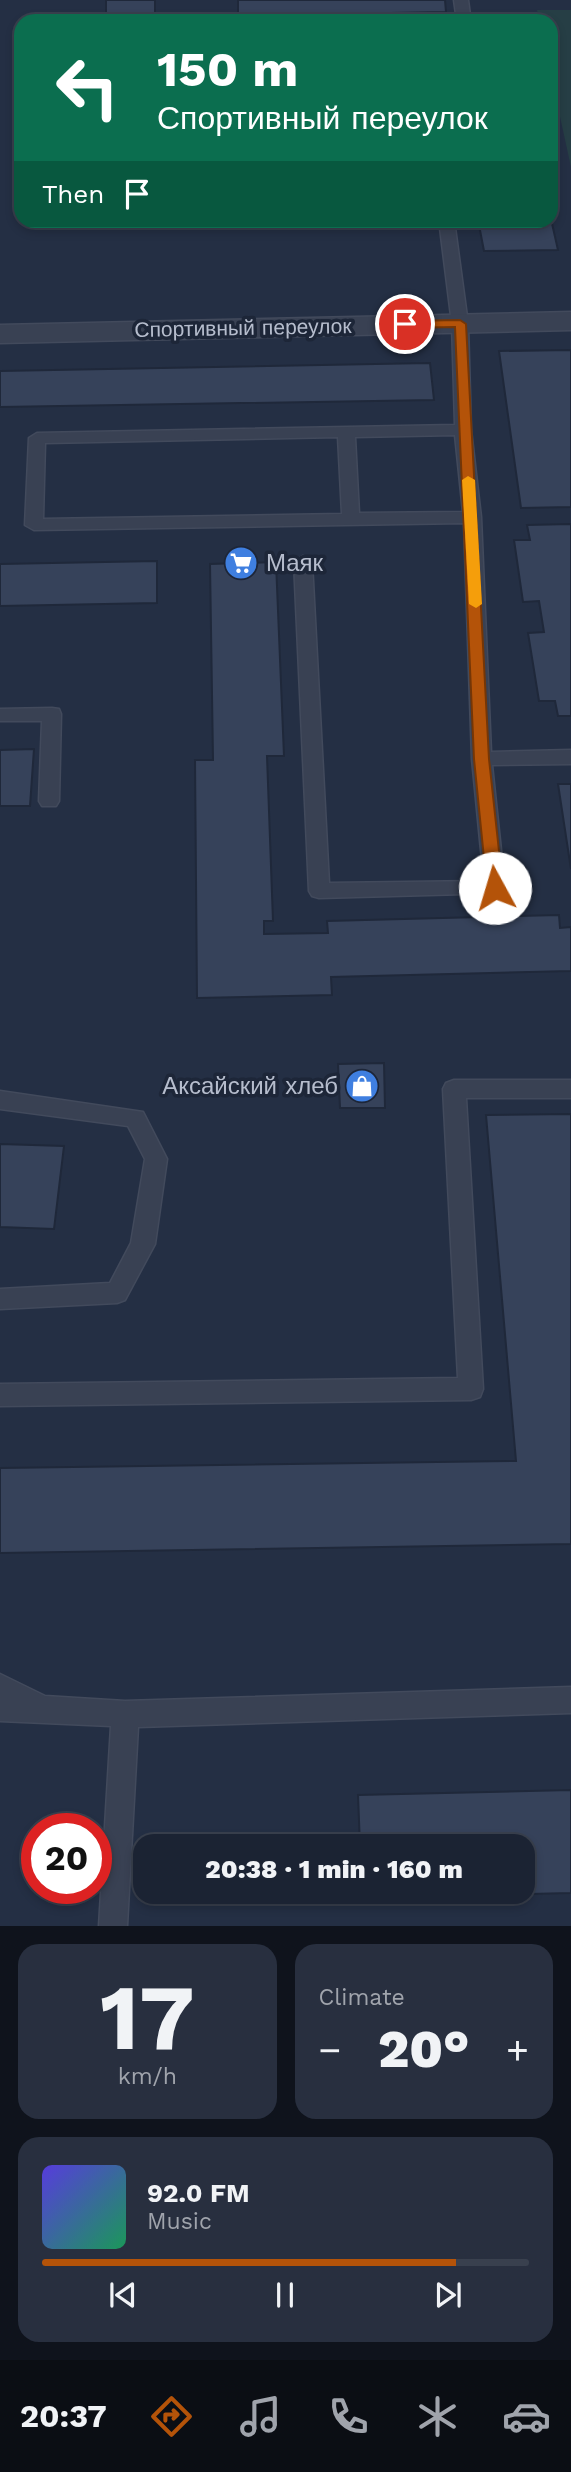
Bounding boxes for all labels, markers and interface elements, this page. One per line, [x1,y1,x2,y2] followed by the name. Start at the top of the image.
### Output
[157,40,298,98] text: 150 m
[42,42,133,133] icon: left
[157,99,488,137] text: Спортивный переулок
[118,175,156,213] icon: arrive
[42,179,104,209] text: Then
[375,294,435,354] pin
[386,305,424,343] icon: arrive
[134,313,353,342] street label: Спортивный переулок
[222,544,260,582] supermarket icon: Маяк
[266,549,324,577] place label: Маяк
[458,851,532,925] position arrow
[343,1067,381,1105] shop icon: Аксайский хлеб
[162,1072,338,1100] place label: Аксайский хлеб
[21,1813,112,1904] speed limit sign: 20
[205,1854,463,1884] text: 20:38 · 1 min · 160 m
[100,1964,195,2071] text: 17
[319,1984,405,2011] text: Climate
[378,2019,470,2080] text: 20°
[319,2028,341,2072] text: −
[506,2028,529,2072] text: +
[118,2063,177,2090] text: km/h
[147,2178,250,2208] text: 92.0 FM
[147,2208,212,2235] text: Music
[104,2276,142,2314] icon: previous
[266,2276,304,2314] icon: pause
[429,2276,467,2314] icon: next
[147,2392,196,2441] icon: directions
[236,2392,285,2441] icon: music
[324,2392,373,2441] icon: phone
[413,2392,462,2441] icon: climate
[502,2392,551,2441] icon: car
[20,2397,107,2435] text: 20:37

